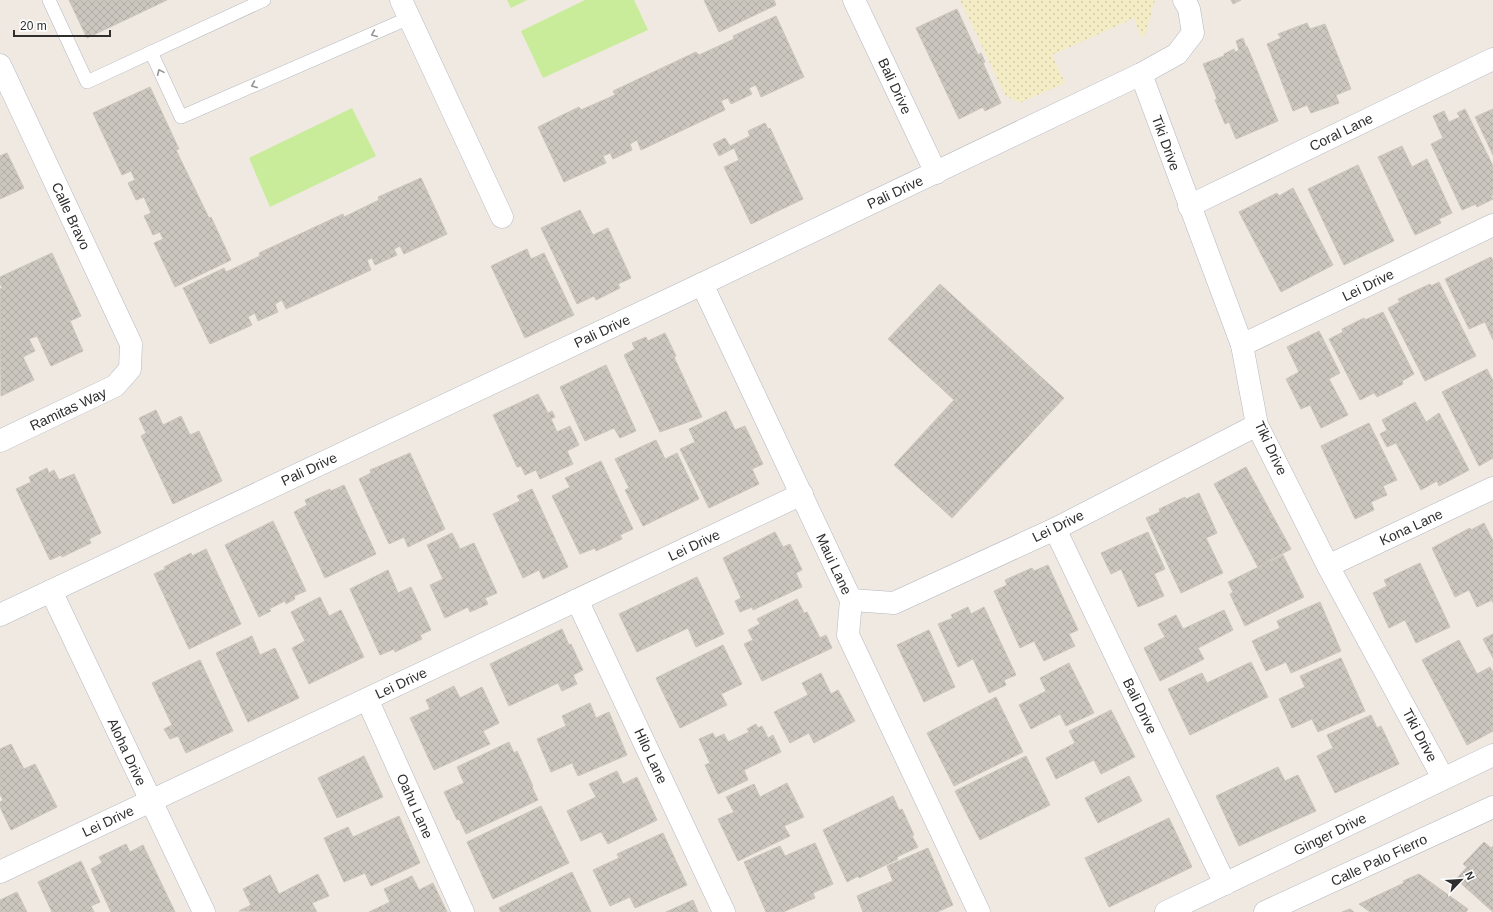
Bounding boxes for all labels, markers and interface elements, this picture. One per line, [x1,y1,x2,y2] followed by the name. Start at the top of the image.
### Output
[14,12,110,38] scale bar
[20,19,47,33] text: 20 m
[370,29,377,37] one-way arrow
[875,55,915,117] street label: Bali Drive
[157,69,165,77] one-way arrow
[251,81,258,89] one-way arrow
[1307,110,1375,154] street label: Coral Lane
[1149,113,1183,173] street label: Tiki Drive
[864,172,926,212] street label: Pali Drive
[48,180,94,252] street label: Calle Bravo
[1340,266,1397,304] street label: Lei Drive
[571,311,633,351] street label: Pali Drive
[27,384,109,434] street label: Ramitas Way
[1252,418,1291,478] street label: Tiki Drive
[278,449,340,489] street label: Pali Drive
[1377,505,1445,549] street label: Kona Lane
[1030,507,1087,545] street label: Lei Drive
[666,526,723,564] street label: Lei Drive
[813,531,855,597] street label: Maui Lane
[373,664,430,702] street label: Lei Drive
[1120,676,1160,737] street label: Bali Drive
[1399,706,1441,764] street label: Tiki Drive
[104,716,150,788] street label: Aloha Drive
[631,726,671,786] street label: Hilo Lane
[394,771,436,841] street label: Oahu Lane
[80,802,137,840] street label: Lei Drive
[1291,809,1369,858] street label: Ginger Drive
[1328,831,1430,889] street label: Calle Palo Fierro
[1441,860,1481,900] north arrow
[1463,870,1477,882] text: N

